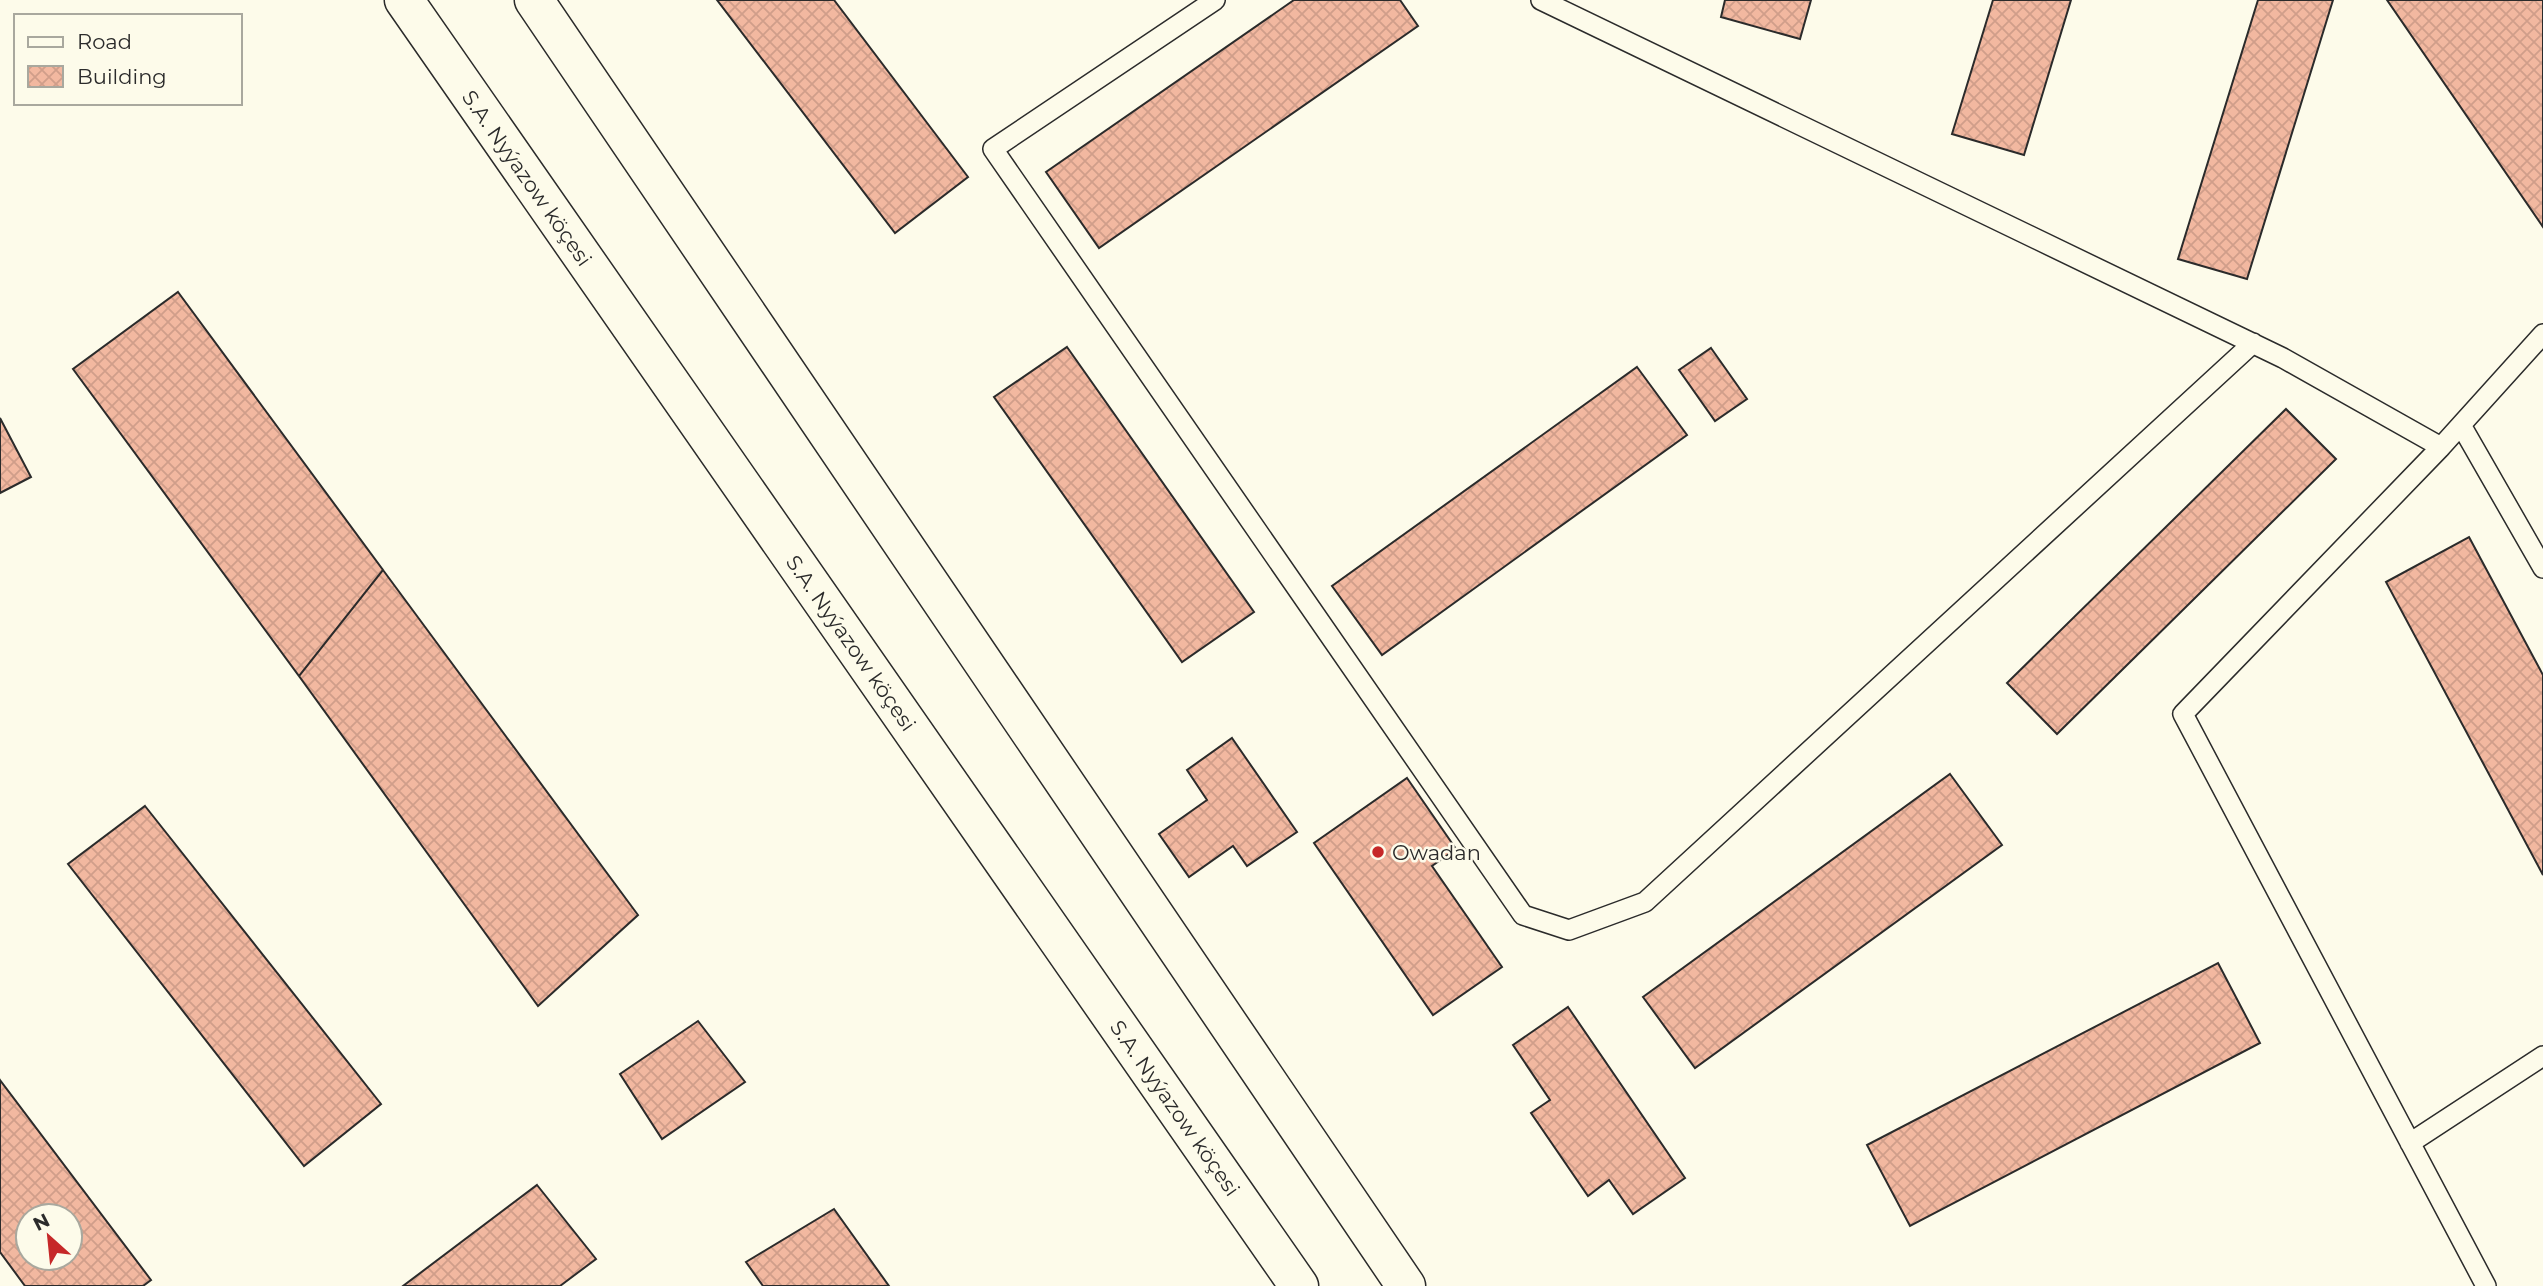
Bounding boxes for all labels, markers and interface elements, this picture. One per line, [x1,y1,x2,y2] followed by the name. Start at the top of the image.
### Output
[14,14,242,105] legend
[77,29,132,54] text: Road
[77,64,167,89] text: Building
[457,85,597,271] street label: S.A. Nyýazow köçesi
[781,550,921,736] street label: S.A. Nyýazow köçesi
[1392,840,1481,865] place label: Owadan
[1370,844,1386,860] marker: Owadan
[1105,1015,1245,1201] street label: S.A. Nyýazow köçesi
[14,1202,84,1272] north arrow
[29,1209,54,1236] text: N

